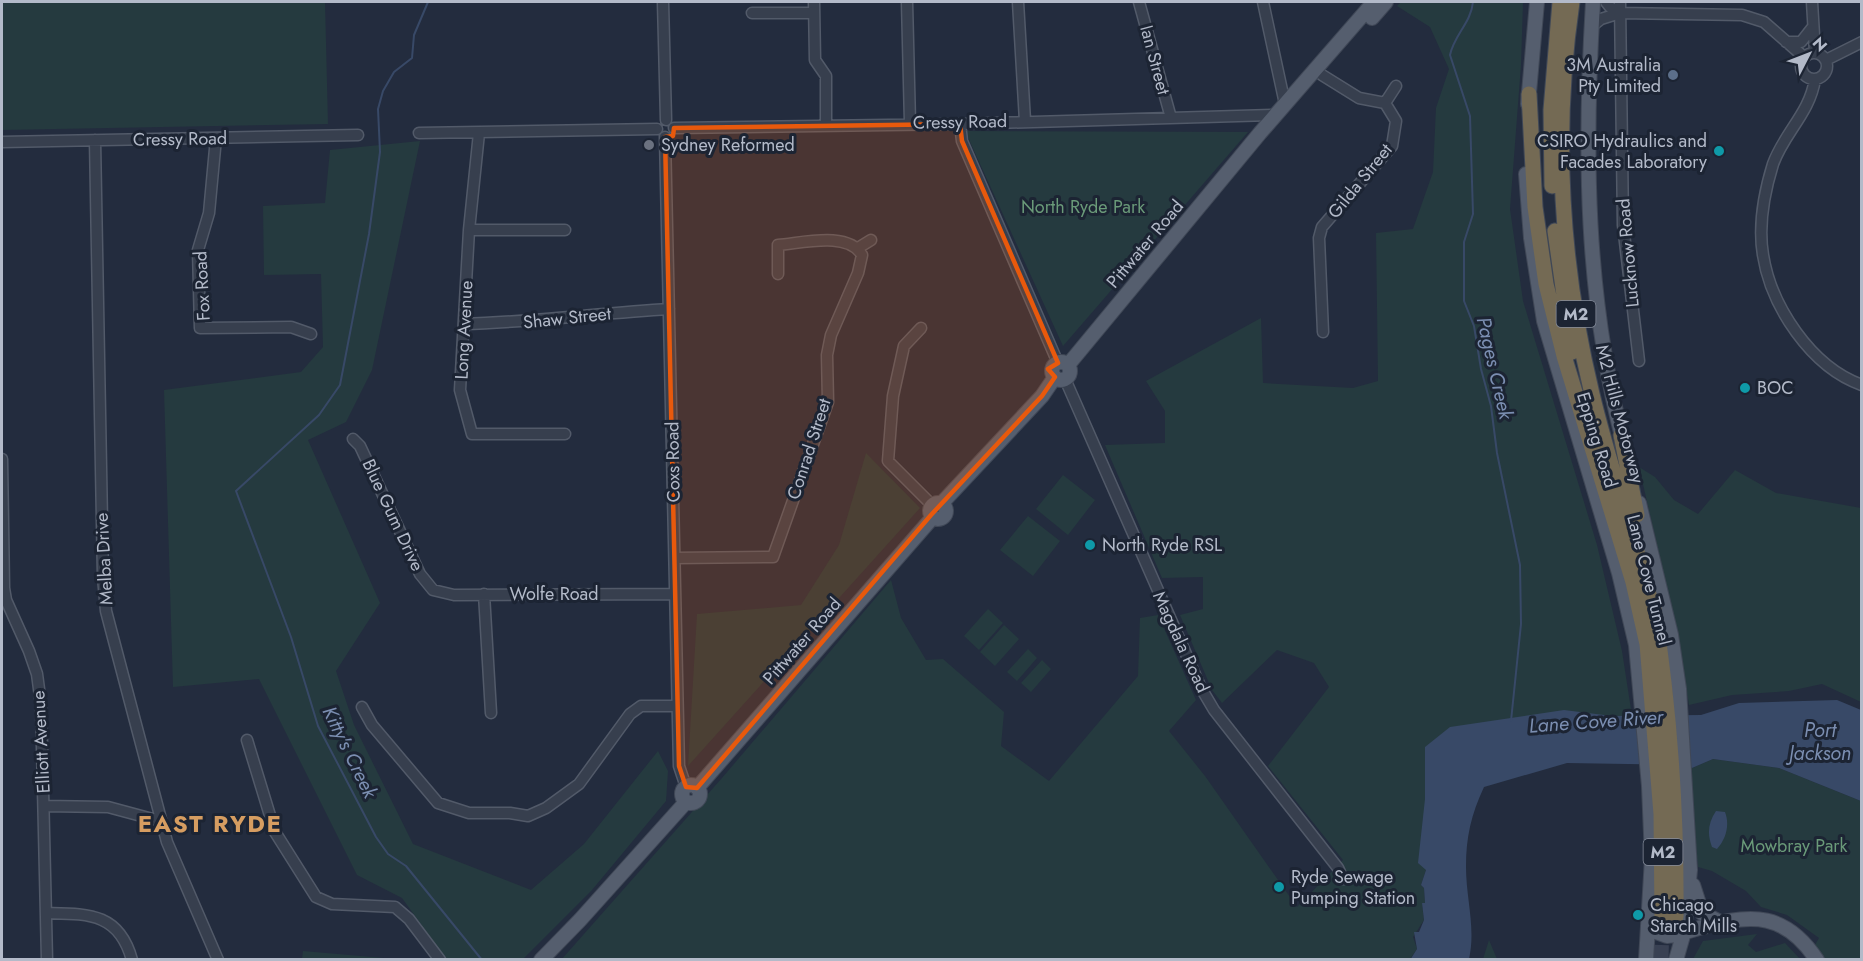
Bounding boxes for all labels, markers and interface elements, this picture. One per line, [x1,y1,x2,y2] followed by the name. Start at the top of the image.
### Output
[1133,22,1177,98] street label: Ian Street
[1779,24,1839,84] north arrow
[1807,32,1833,57] text: N
[1566,52,1661,99] place label: 3M Australia Pty Limited
[1666,68,1680,82] marker: 3M Australia Pty Limited
[913,108,1007,136] street label: Cressy Road
[133,125,227,153] street label: Cressy Road
[1537,128,1707,175] place label: CSIRO Hydraulics and Facades Laboratory
[661,132,795,158] place label: Sydney Reformed
[1322,137,1399,224] street label: Gilda Street
[642,138,656,152] marker: Sydney Reformed
[1712,144,1726,158] marker: CSIRO Hydraulics and Facades Laboratory
[1021,194,1145,220] park label: North Ryde Park
[1100,194,1190,294] street label: Pittwater Road
[1610,197,1646,309] street label: Lucknow Road
[187,250,217,322] street label: Fox Road
[448,280,480,380] street label: Long Avenue
[522,300,613,336] street label: Shaw Street
[1556,301,1596,327] road number: M2
[1469,314,1521,424] water label: Pages Creek
[1589,342,1651,486] street label: M2 Hills Motorway
[1757,375,1794,401] place label: BOC
[1738,381,1752,395] marker: BOC
[1570,389,1624,491] street label: Epping Road
[780,394,838,503] street label: Conrad Street
[659,421,687,503] street label: Coxs Road
[356,455,430,575] street label: Blue Gum Drive
[89,512,119,606] street label: Melba Drive
[1620,512,1678,648] street label: Lane Cove Tunnel
[1102,532,1222,558] place label: North Ryde RSL
[1083,538,1097,552] marker: North Ryde RSL
[510,581,599,607] street label: Wolfe Road
[1146,587,1216,697] street label: Magdala Road
[757,592,847,690] street label: Pittwater Road
[25,690,57,794] street label: Elliott Avenue
[315,701,385,805] water label: Kitty's Creek
[1528,702,1666,741] water label: Lane Cove River
[1785,716,1851,768] water label: Port Jackson
[138,806,282,841] district label: EAST RYDE
[1741,833,1847,859] park label: Mowbray Park
[1644,839,1682,865] road number: M2
[1291,864,1415,911] place label: Ryde Sewage Pumping Station
[1272,880,1286,894] marker: Ryde Sewage Pumping Station
[1650,892,1737,939] place label: Chicago Starch Mills
[1631,908,1645,922] marker: Chicago Starch Mills

